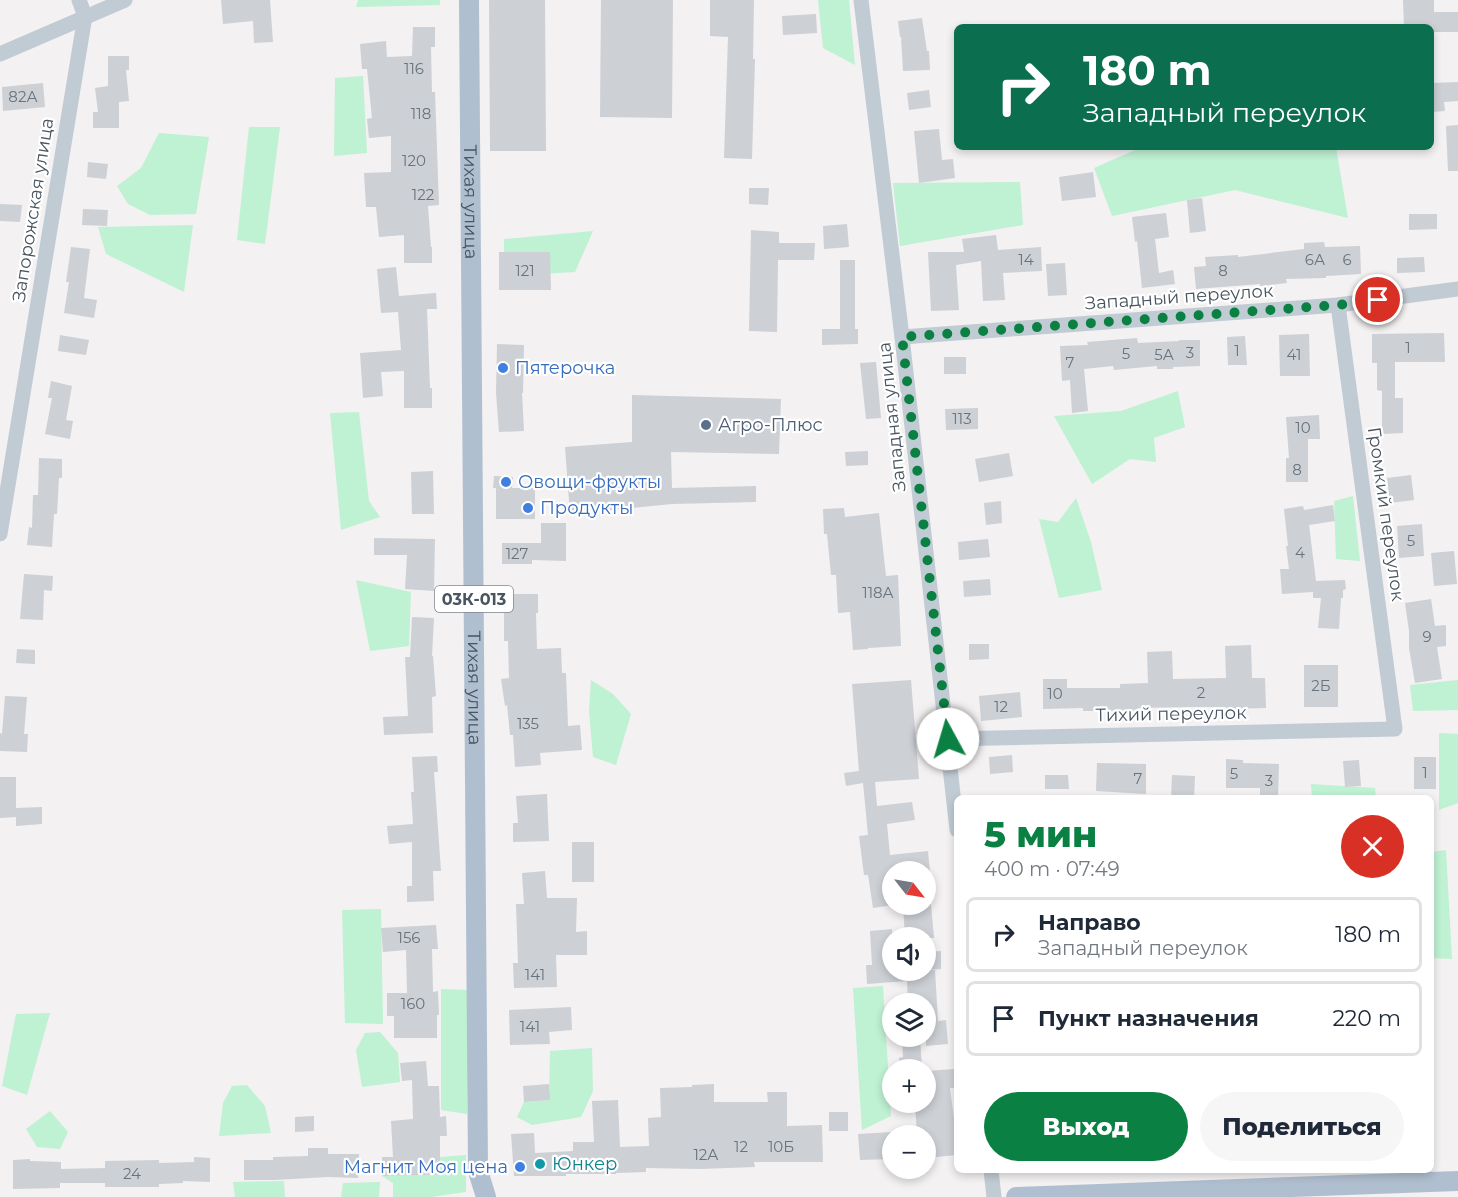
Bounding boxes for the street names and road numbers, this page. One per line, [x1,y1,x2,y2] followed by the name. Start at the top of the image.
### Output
[8,116,58,304] street label: Запорожская улица
[459,145,482,259] street label: Тихая улица
[1084,279,1275,315] street label: Западный переулок
[873,341,911,493] street label: Западная улица
[1363,426,1409,603] street label: Громкий переулок
[435,586,513,612] road number: 03К-013
[463,631,486,745] street label: Тихая улица
[1095,702,1247,726] street label: Тихий переулок

